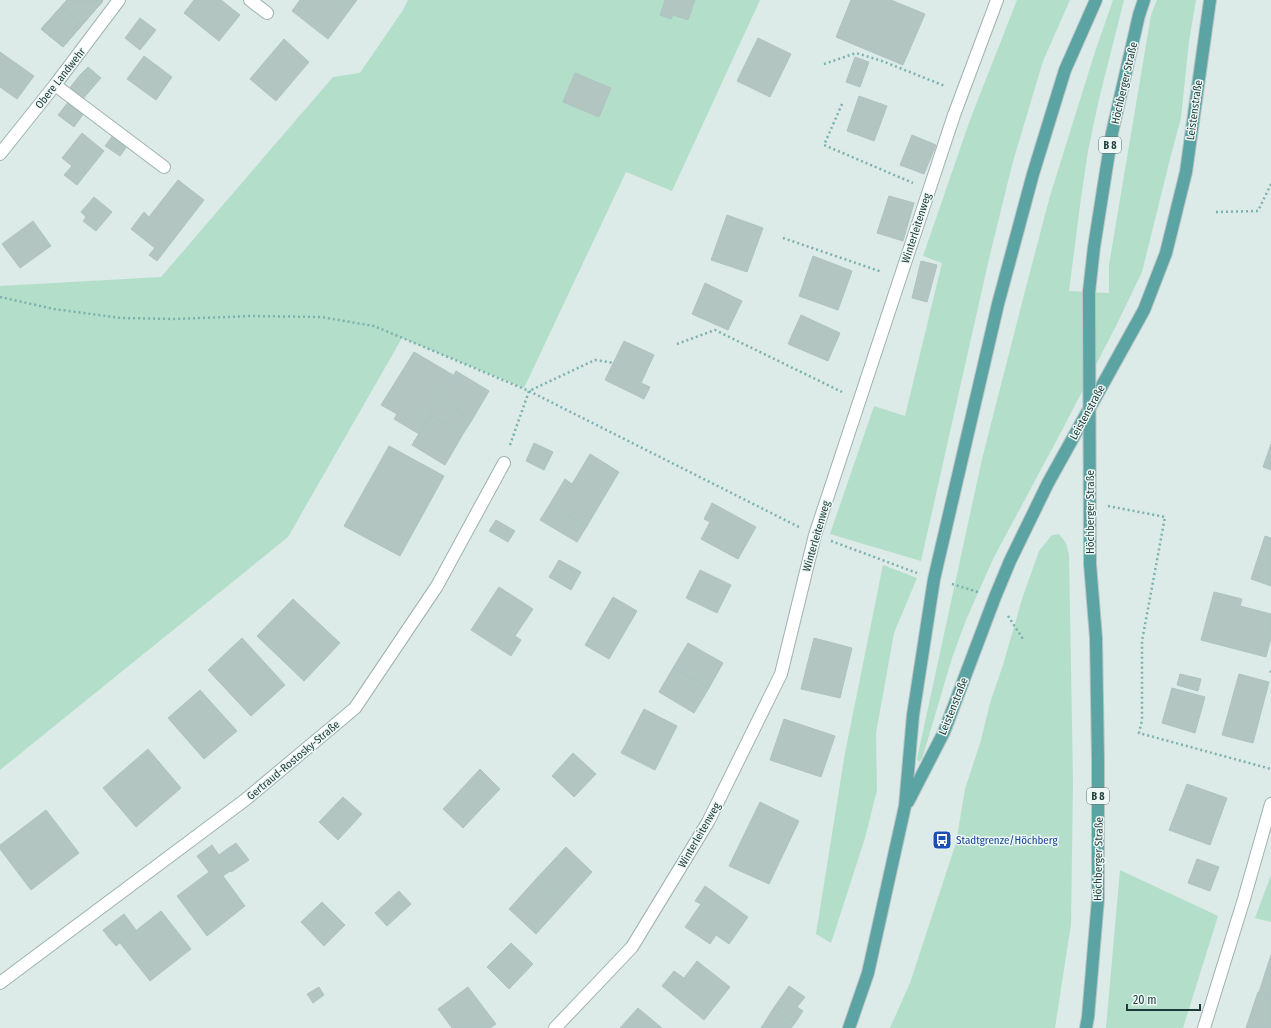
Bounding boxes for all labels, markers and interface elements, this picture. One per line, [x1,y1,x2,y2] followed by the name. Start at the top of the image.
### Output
[1109,41,1140,126] street label: Höchberger Straße
[33,45,88,111] street label: Obere Landwehr
[1184,79,1205,141] street label: Leistenstraße
[1099,137,1121,153] road number: B 8
[899,191,934,265] street label: Winterleitenweg
[1067,383,1108,442] street label: Leistenstraße
[1084,470,1097,554] street label: Höchberger Straße
[800,498,833,573] street label: Winterleitenweg
[936,676,971,737] street label: Leistenstraße
[244,718,342,803] street label: Gertraud-Rostosky-Straße
[1087,788,1109,804] road number: B 8
[676,800,724,870] street label: Winterleitenweg
[1091,817,1106,901] street label: Höchberger Straße
[931,829,953,851] bus stop icon: Stadtgrenze/Höchberg
[956,834,1058,847] place label: Stadtgrenze/Höchberg
[1127,986,1200,1012] scale bar
[1133,993,1157,1007] text: 20 m

